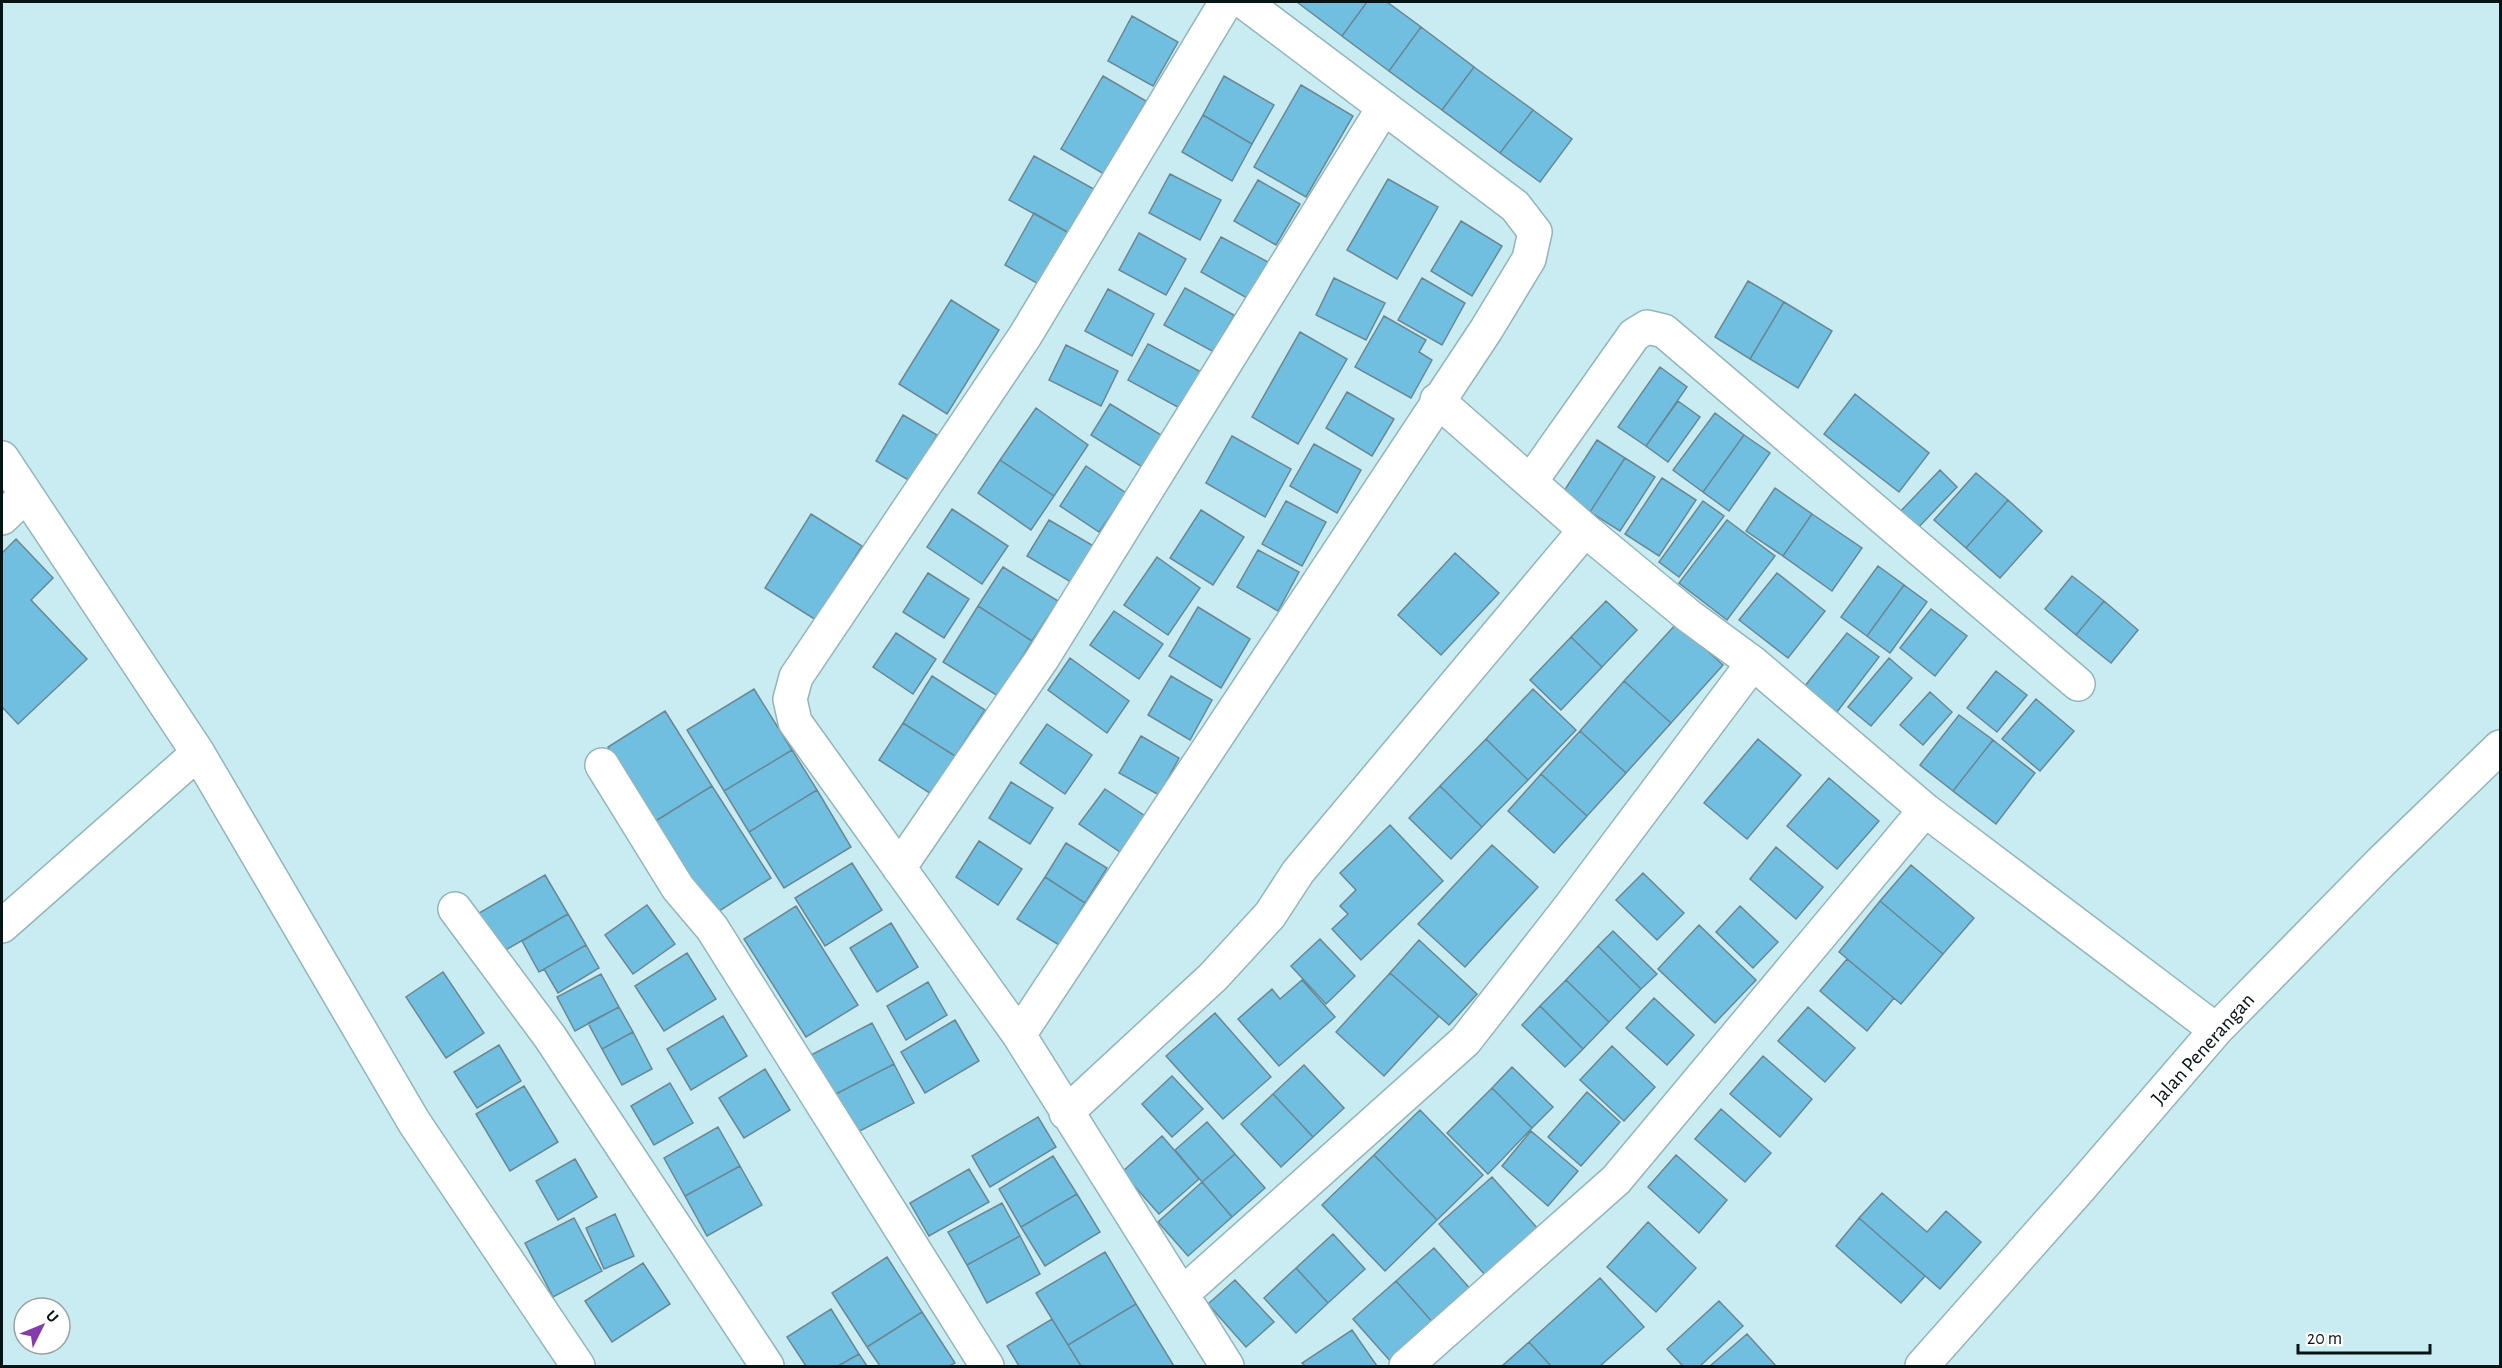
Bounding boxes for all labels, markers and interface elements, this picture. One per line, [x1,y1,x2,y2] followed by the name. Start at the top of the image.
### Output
[2148,989,2258,1109] street label: Jalan Penerangan
[12,1296,72,1356] north arrow
[43,1307,62,1326] text: U
[2298,1317,2430,1355] scale bar
[2307,1330,2342,1348] text: 20 m

